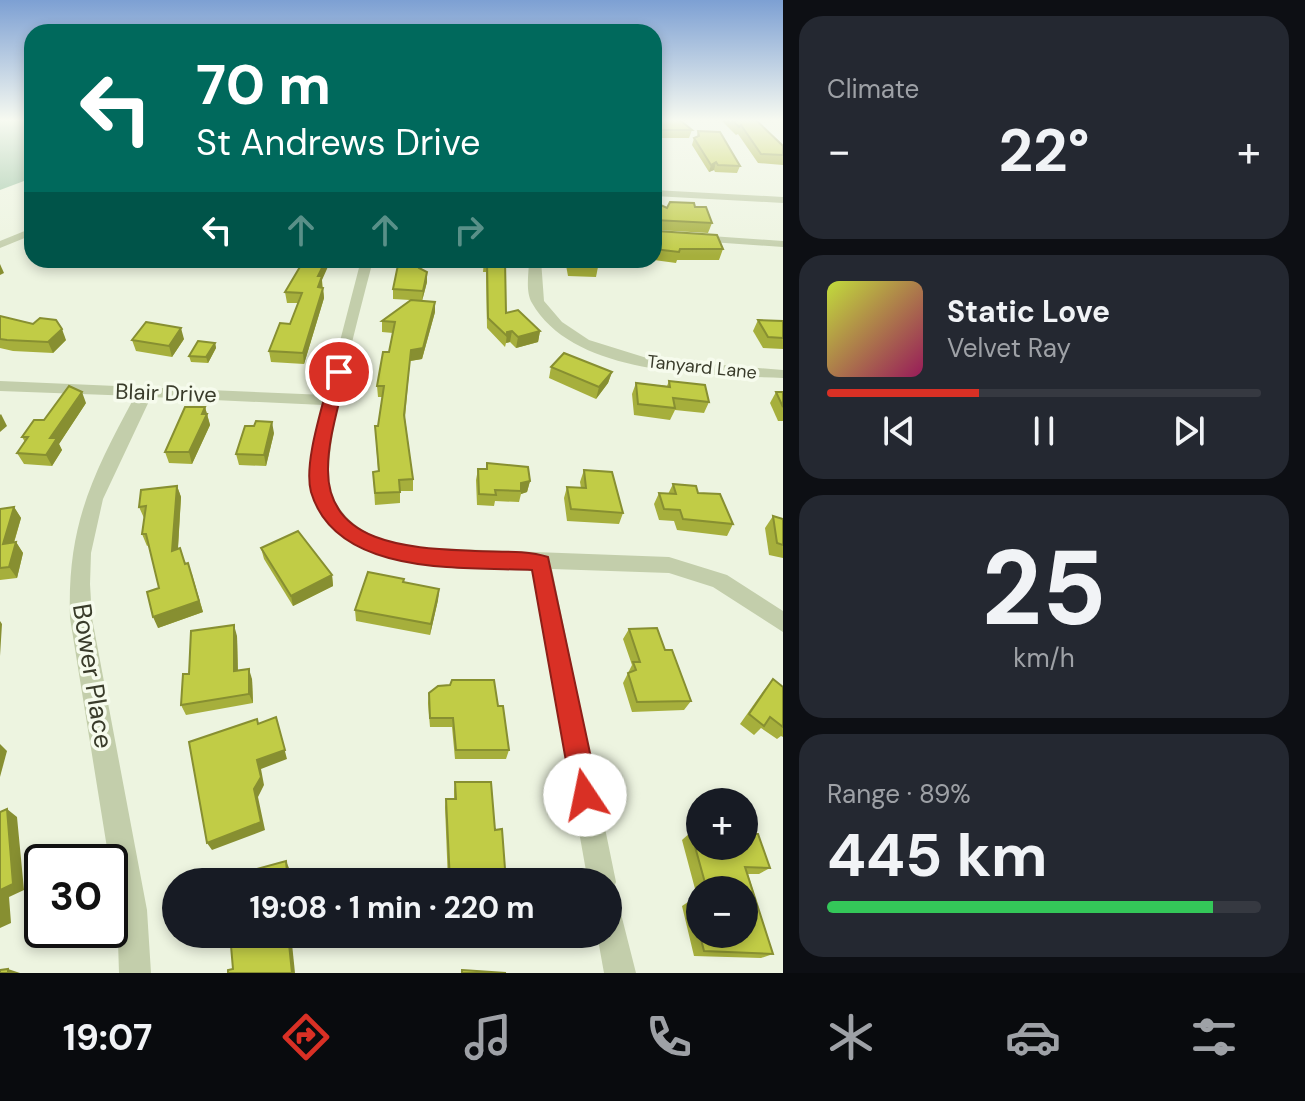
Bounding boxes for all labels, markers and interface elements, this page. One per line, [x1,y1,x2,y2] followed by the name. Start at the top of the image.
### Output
[196,48,331,121] text: 70 m
[64,56,168,160] icon: left
[827,72,919,106] text: Climate
[998,111,1090,190] text: 22°
[196,119,480,166] text: St Andrews Drive
[827,122,851,180] text: −
[1237,122,1261,180] text: +
[195,208,239,252] icon: left
[279,208,323,252] icon: ahead
[363,208,407,252] icon: ahead
[447,208,491,252] icon: right
[947,292,1110,331] text: Static Love
[947,331,1071,365] text: Velvet Ray
[305,338,373,406] pin
[646,349,758,385] street label: Tanyard Lane
[317,350,361,394] icon: arrive
[115,377,217,409] street label: Blair Drive
[877,409,921,453] icon: previous
[1022,409,1066,453] icon: pause
[1167,409,1211,453] icon: next
[982,521,1106,656] text: 25
[65,601,121,751] street label: Bower Place
[1013,641,1075,675] text: km/h
[543,753,627,837] position arrow
[827,777,971,811] text: Range · 89%
[686,788,758,948] map controls
[686,788,758,860] button: +
[827,816,1048,895] text: 445 km
[24,844,128,948] speed limit sign: 30
[686,876,758,948] button: −
[250,888,534,927] text: 19:08 · 1 min · 220 m
[278,1009,334,1065] icon: directions
[460,1009,516,1065] icon: music
[641,1009,697,1065] icon: phone
[823,1009,879,1065] icon: climate
[1005,1009,1061,1065] icon: car
[1186,1009,1242,1065] icon: filters
[63,1014,152,1061] text: 19:07

